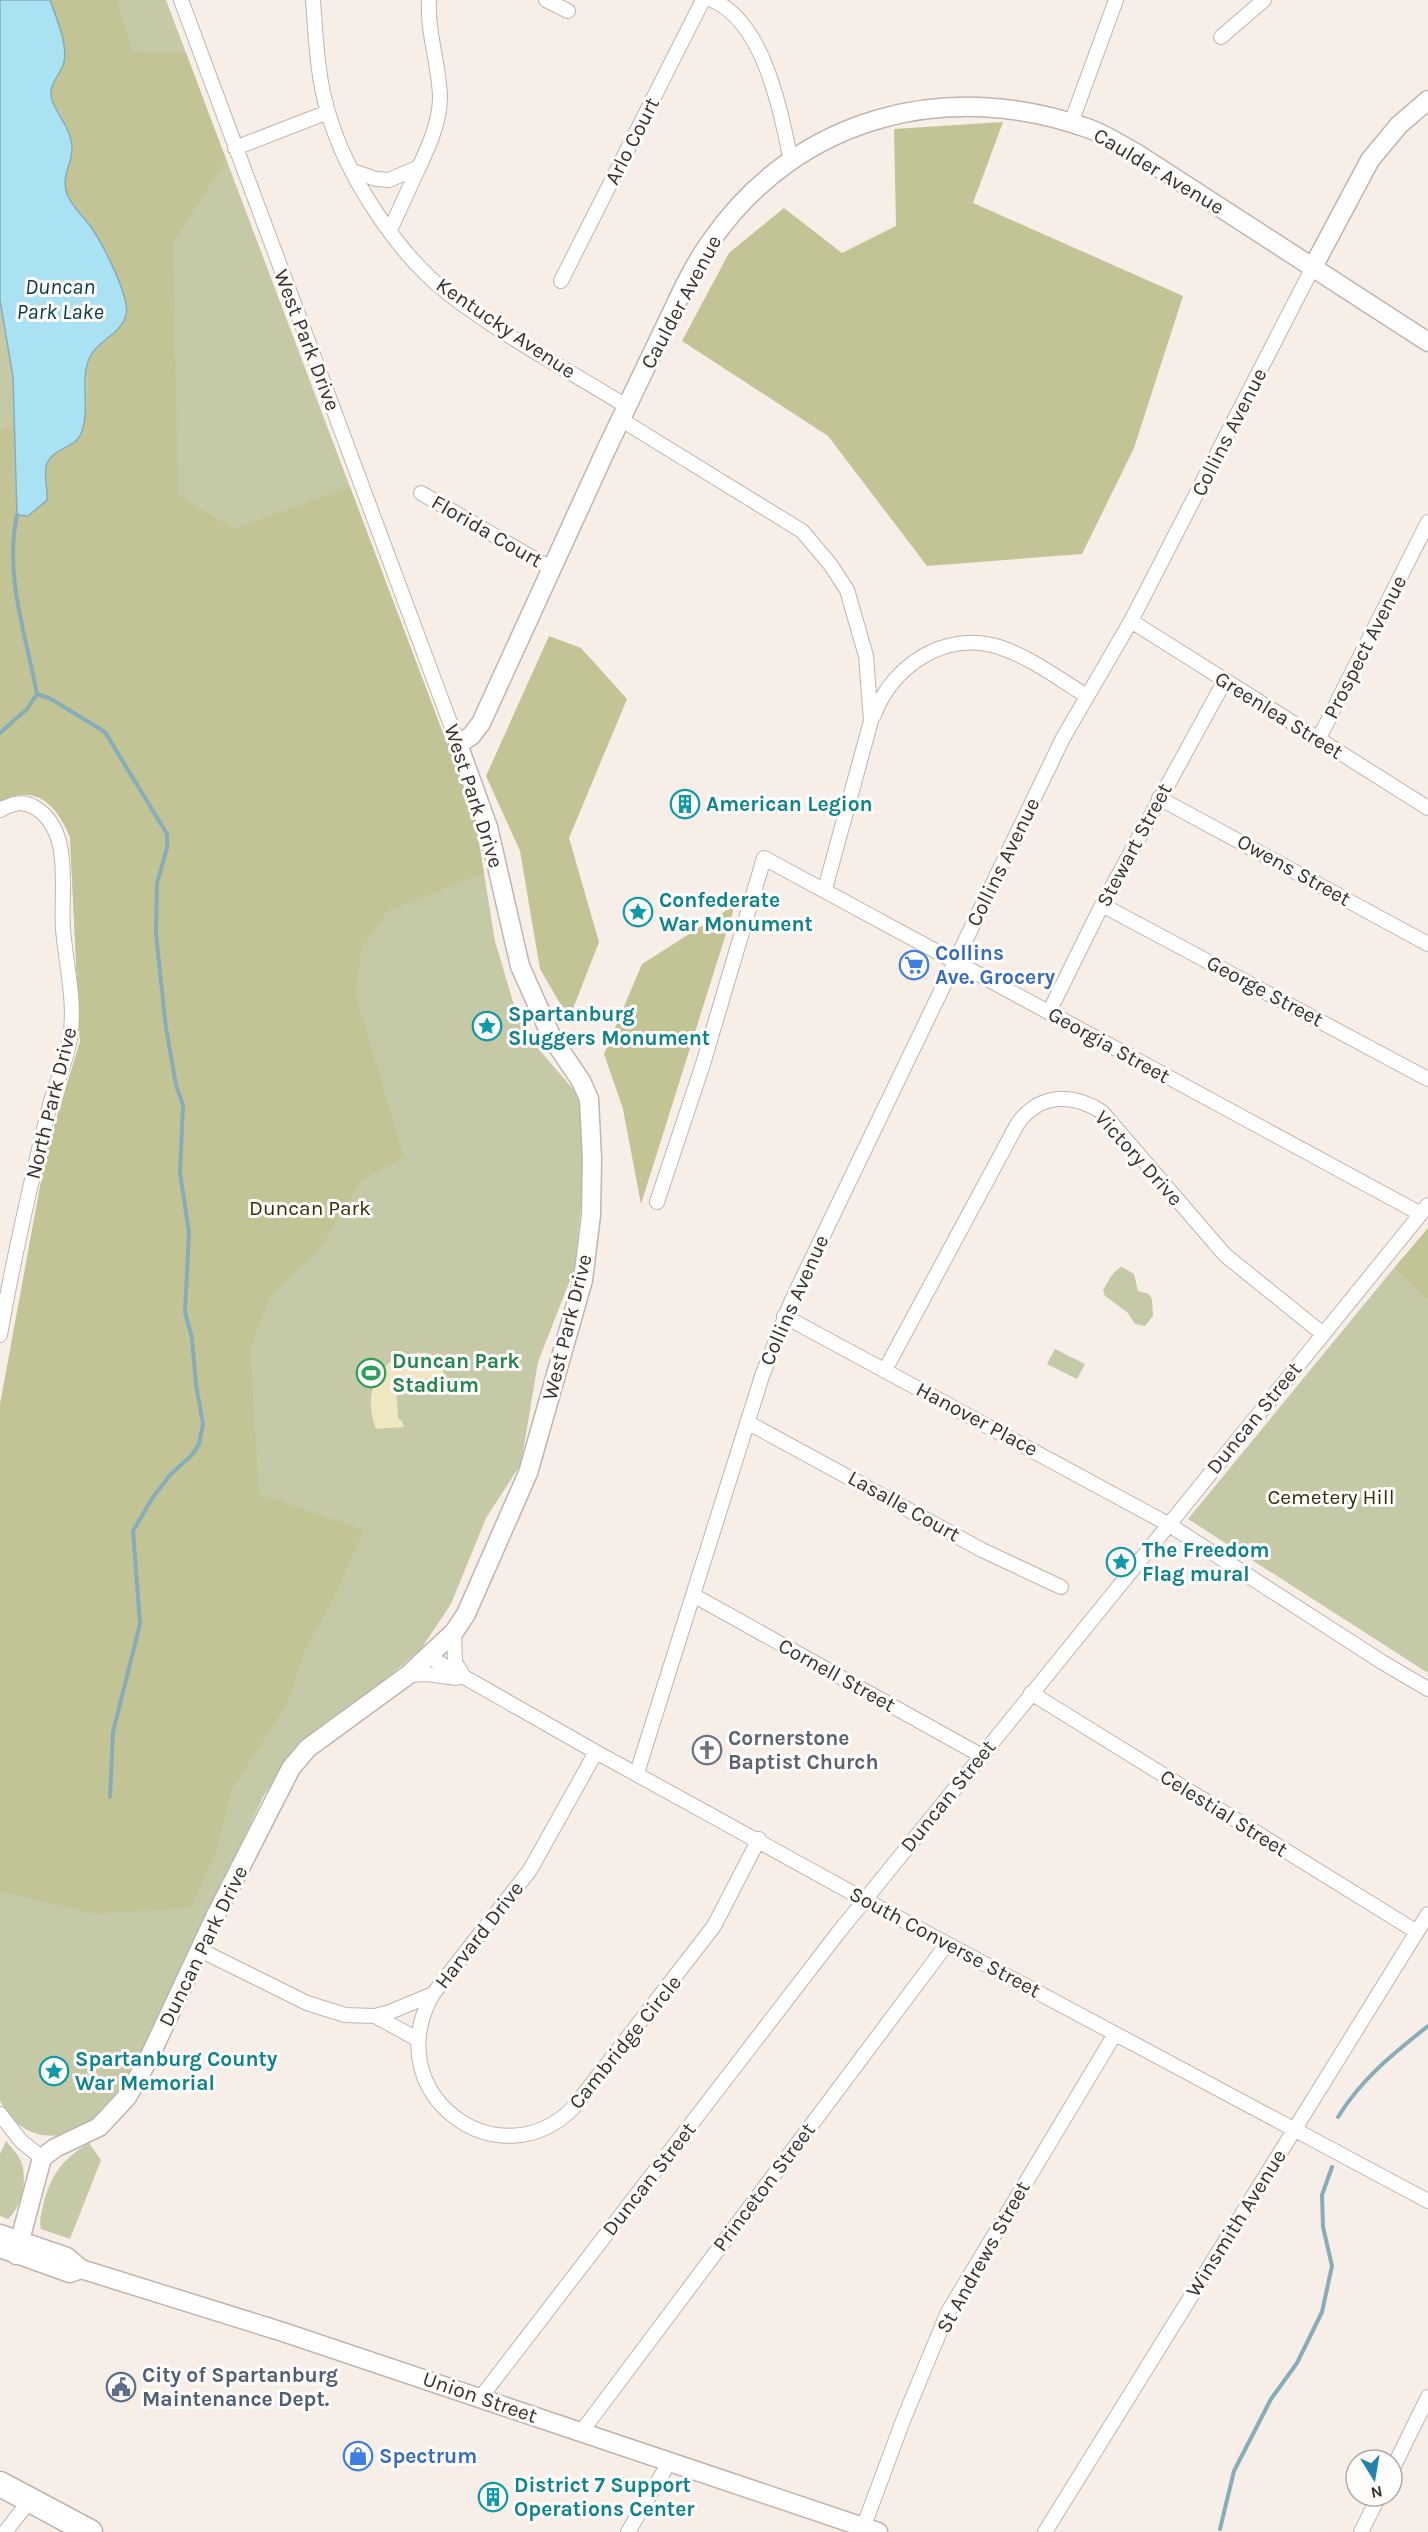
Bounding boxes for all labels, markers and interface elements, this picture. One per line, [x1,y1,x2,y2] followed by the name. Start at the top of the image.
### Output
[600,93,664,189] street label: Arlo Court
[1089,123,1229,219] street label: Caulder Avenue
[636,231,726,373] street label: Caulder Avenue
[269,266,345,414] street label: West Park Drive
[432,272,580,384] street label: Kentucky Avenue
[16,274,104,325] water label: Duncan Park Lake
[1186,364,1272,500] street label: Collins Avenue
[427,490,547,572] street label: Florida Court
[1319,571,1411,723] street label: Prospect Avenue
[1211,666,1347,764] street label: Greenlea Street
[439,721,509,871] street label: West Park Drive
[1091,779,1177,911] street label: Stewart Street
[669,788,701,820] building icon: American Legion
[706,792,873,816] place label: American Legion
[961,794,1045,930] street label: Collins Avenue
[1233,829,1355,911] street label: Owens Street
[659,888,813,936] place label: Confederate War Monument
[622,896,654,928] place icon: Confederate War Monument
[935,941,1055,989] place label: Collins Ave. Grocery
[898,949,930,981] supermarket icon: Collins Ave. Grocery
[1203,950,1327,1032] street label: George Street
[508,1002,710,1050] place label: Spartanburg Sluggers Monument
[1044,1002,1174,1088] street label: Georgia Street
[471,1010,503,1042] place icon: Spartanburg Sluggers Monument
[21,1025,81,1181] street label: North Park Drive
[1090,1105,1188,1211] street label: Victory Drive
[249,1196,371,1220] park label: Duncan Park
[755,1231,833,1369] street label: Collins Avenue
[537,1252,597,1402] street label: West Park Drive
[392,1349,520,1397] place label: Duncan Park Stadium
[355,1357,387,1389] sports icon: Duncan Park Stadium
[1202,1357,1306,1479] street label: Duncan Street
[912,1377,1042,1461] street label: Hanover Place
[844,1465,964,1547] street label: Lasalle Court
[1267,1485,1395,1509] park label: Cemetery Hill
[1142,1538,1269,1586] place label: The Freedom Flag mural
[1105,1546,1137,1578] place icon: The Freedom Flag mural
[774,1633,900,1717] street label: Cornell Street
[728,1726,879,1774] place label: Cornerstone Baptist Church
[691,1734,723,1766] church icon: Cornerstone Baptist Church
[896,1735,1000,1857] street label: Duncan Street
[1156,1764,1292,1862] street label: Celestial Street
[154,1862,252,2030] street label: Duncan Park Drive
[430,1877,528,1993] street label: Harvard Drive
[845,1881,1045,2003] street label: South Converse Street
[564,1970,686,2114] street label: Cambridge Circle
[75,2047,278,2095] place label: Spartanburg County War Memorial
[38,2055,70,2087] place icon: Spartanburg County War Memorial
[597,2118,701,2240] street label: Duncan Street
[708,2118,820,2256] street label: Princeton Street
[1181,2145,1291,2301] street label: Winsmith Avenue
[931,2177,1035,2337] street label: St Andrews Street
[142,2363,338,2411] place label: City of Spartanburg Maintenance Dept.
[420,2366,540,2428] street label: Union Street
[105,2371,137,2403] public building icon: City of Spartanburg Maintenance Dept.
[342,2440,374,2472] shop icon: Spectrum
[379,2444,477,2468] place label: Spectrum
[1344,2448,1404,2508] north arrow
[514,2473,695,2521] place label: District 7 Support Operations Center
[477,2481,509,2513] building icon: District 7 Support Operations Center
[1369,2482,1384,2503] text: N

